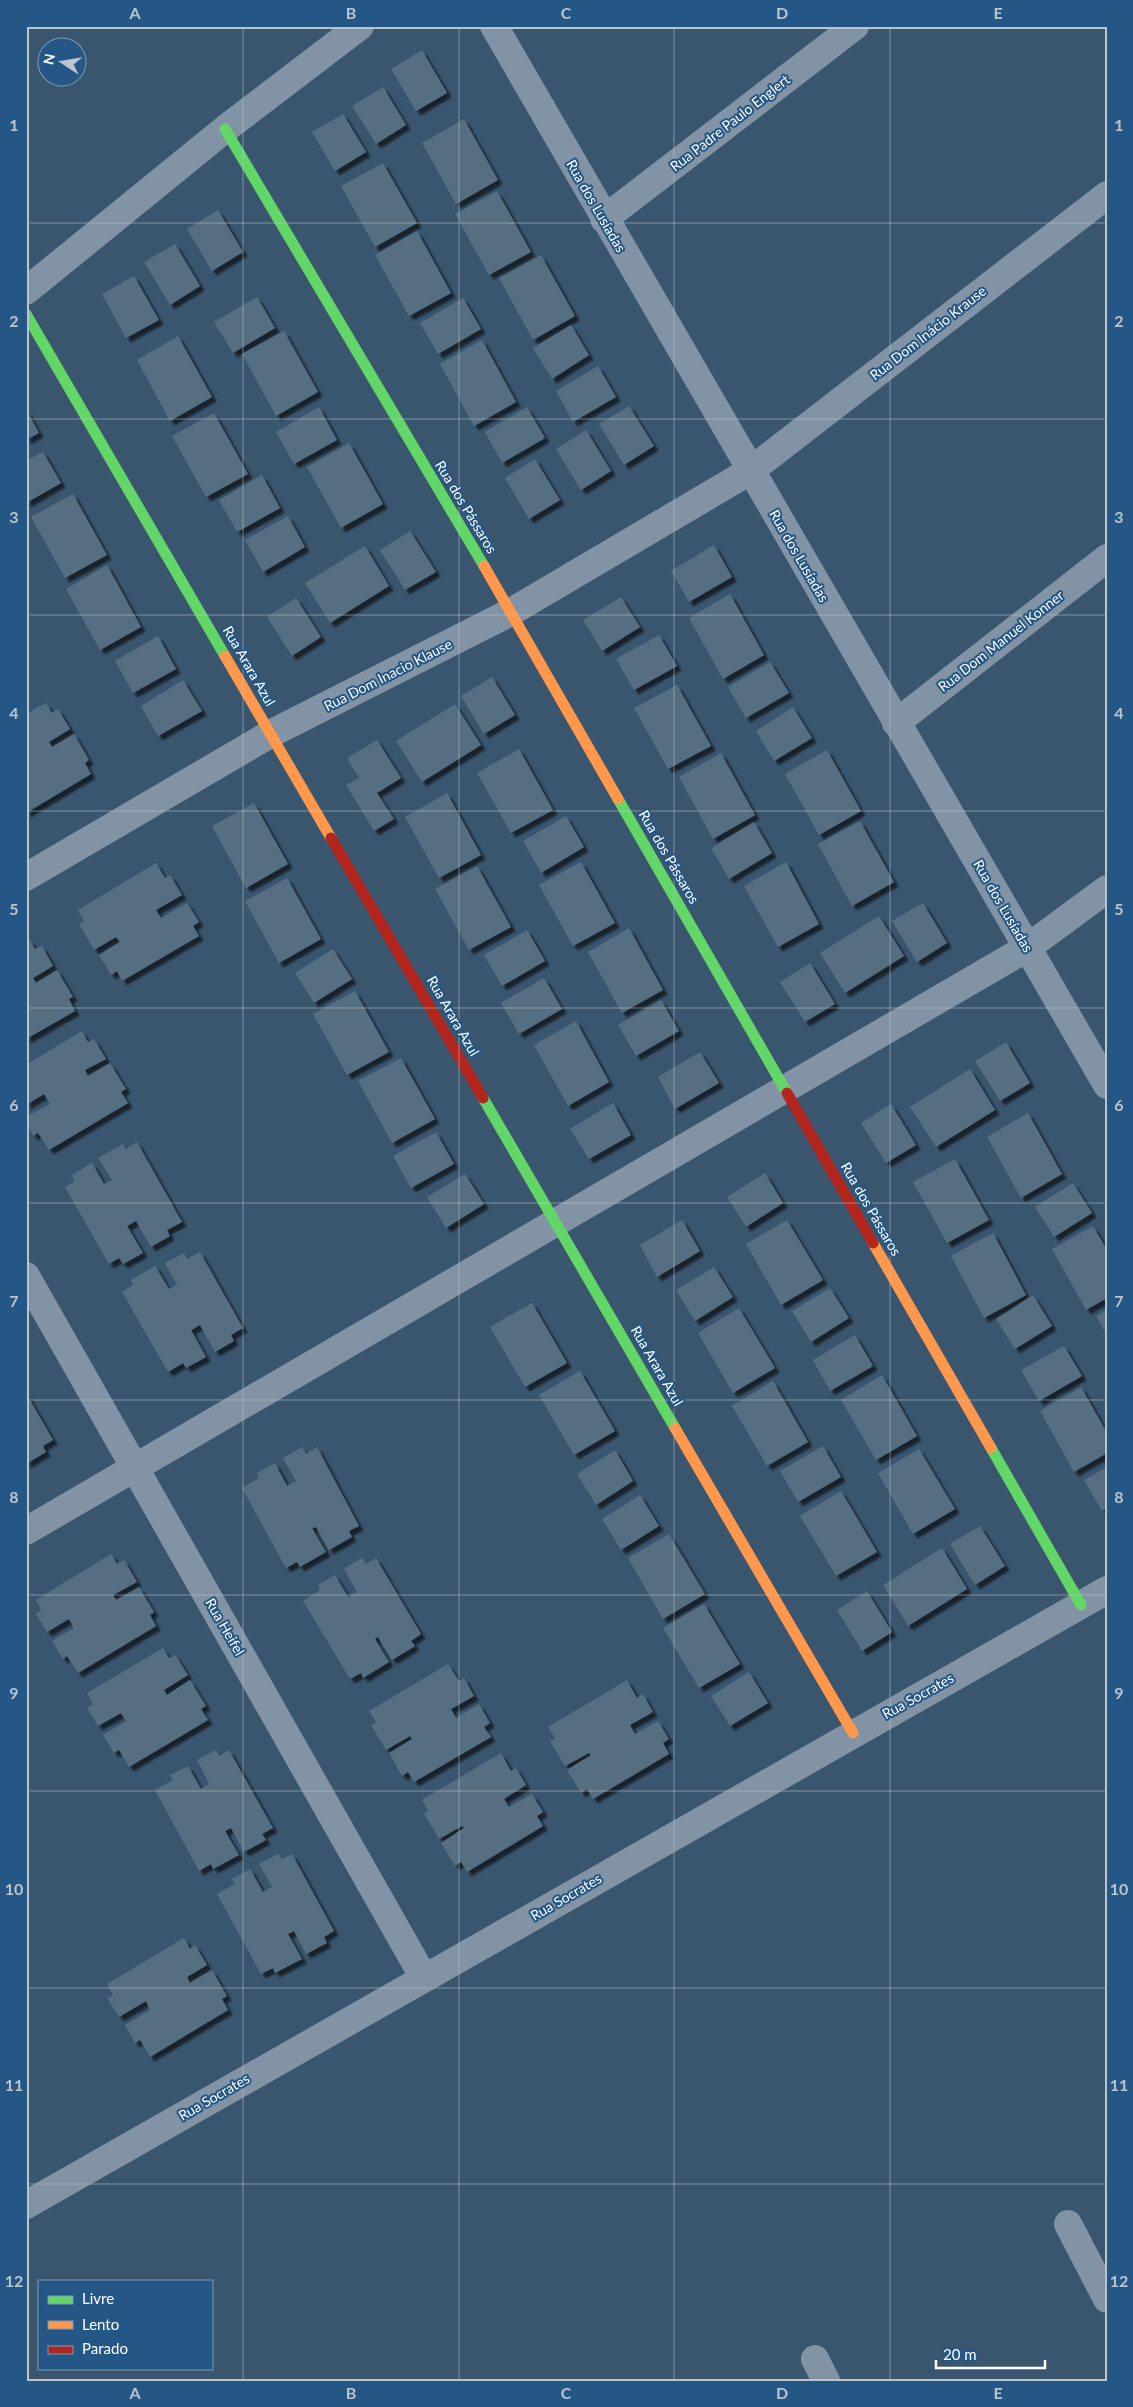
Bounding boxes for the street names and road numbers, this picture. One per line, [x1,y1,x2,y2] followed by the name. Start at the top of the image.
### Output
[666,71,793,175] street label: Rua Padre Paulo Englert
[563,156,630,255] street label: Rua dos Lusíadas
[866,282,989,383] street label: Rua Dom Inácio Krause
[432,457,501,556] street label: Rua dos Pássaros
[766,506,833,605] street label: Rua dos Lusíadas
[934,586,1067,695] street label: Rua Dom Manuel Konner
[220,623,279,709] street label: Rua Arara Azul
[321,635,455,714] street label: Rua Dom Inacio Klause
[636,807,703,907] street label: Rua dos Pássaros
[970,856,1037,955] street label: Rua dos Lusíadas
[424,973,483,1059] street label: Rua Arara Azul
[838,1159,905,1259] street label: Rua dos Pássaros
[628,1323,687,1409] street label: Rua Arara Azul
[202,1595,249,1658] street label: Rua Heifel
[879,1669,957,1722] street label: Rua Socrates
[527,1869,604,1924] street label: Rua Socrates
[175,2069,252,2124] street label: Rua Socrates

